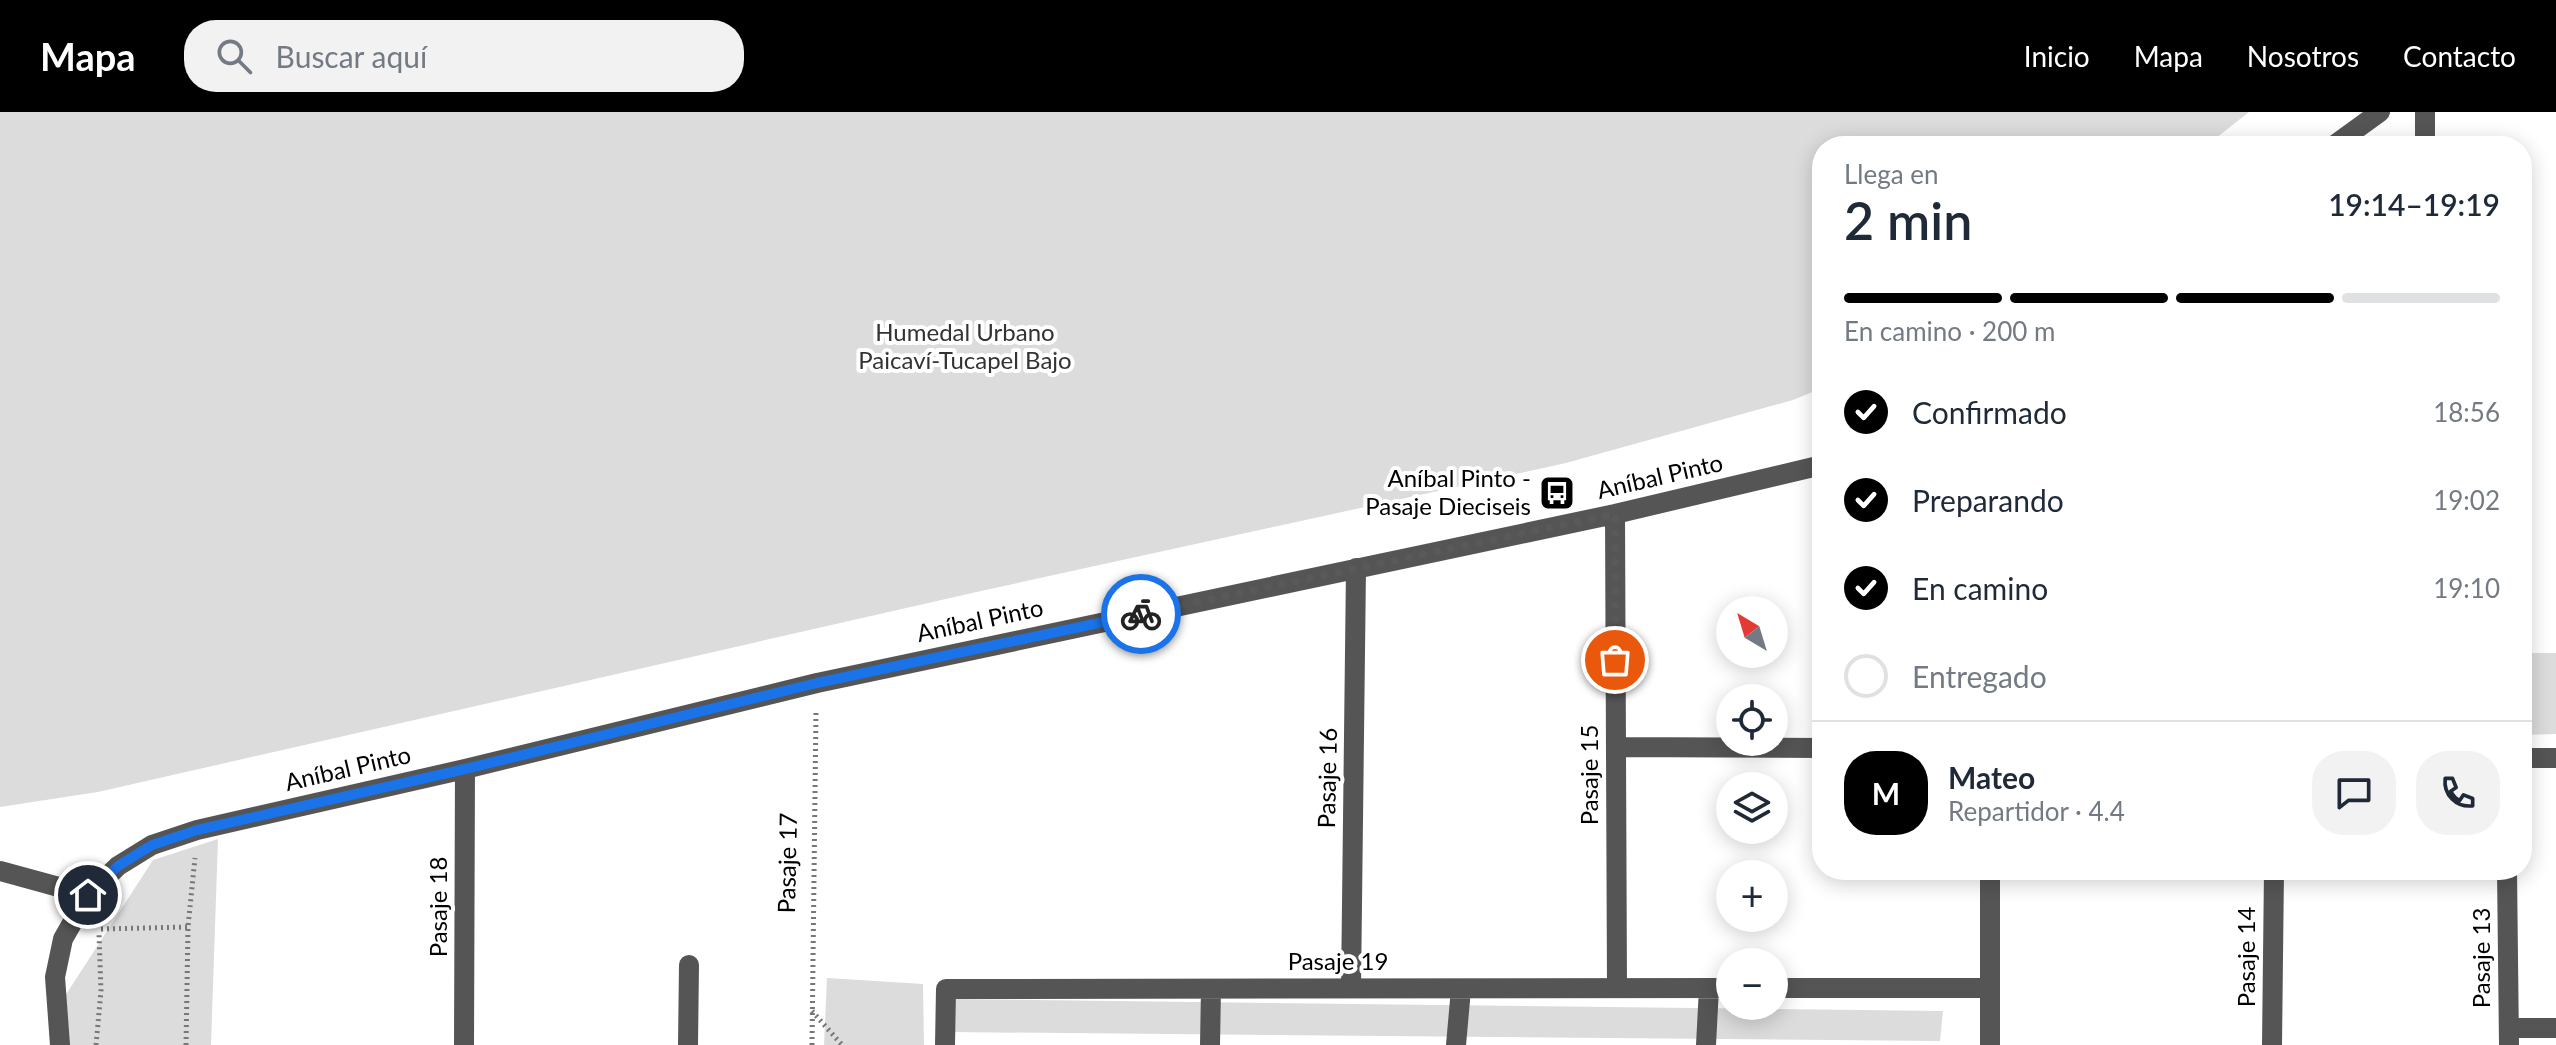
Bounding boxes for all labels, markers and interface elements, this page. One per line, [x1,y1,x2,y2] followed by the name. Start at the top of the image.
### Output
[184,20,744,92] search box
[40,33,136,79] text: Mapa
[212,34,256,78] icon: search
[276,38,427,74] text: Buscar aquí
[2024,39,2090,73] text: Inicio
[2134,39,2203,73] text: Mapa
[2247,39,2359,73] text: Nosotros
[2403,39,2516,73] text: Contacto
[1844,158,1939,190] text: Llega en
[2328,186,2500,222] text: 19:14–19:19
[1844,189,1972,251] text: 2 min
[1844,315,2055,347] text: En camino · 200 m
[858,317,1072,374] park label: Humedal Urbano Paicaví-Tucapel Bajo
[1844,390,1888,434] icon: check
[1912,394,2067,430] text: Confirmado
[2433,396,2500,428] text: 18:56
[1594,447,1725,504] street label: Aníbal Pinto
[1365,463,1531,520] place label: Aníbal Pinto - Pasaje Dieciseis
[1538,474,1576,512] bus stop icon: Aníbal Pinto - Pasaje Dieciseis
[1844,478,1888,522] icon: check
[1912,482,2064,518] text: Preparando
[2433,484,2500,516] text: 19:02
[1844,566,1888,610] icon: check
[1912,570,2048,606] text: En camino
[2433,572,2500,604] text: 19:10
[1101,574,1181,654] courier
[914,592,1046,647] street label: Aníbal Pinto
[1119,592,1163,636] icon: bike
[1716,596,1788,668] north arrow
[1716,596,1788,1020] map controls
[1581,626,1649,694] pin
[1593,638,1637,682] icon: bag
[1912,658,2047,694] text: Entregado
[1716,684,1788,756] button: locate
[1574,725,1603,825] street label: Pasaje 15
[1311,727,1342,829] street label: Pasaje 16
[282,739,413,796] street label: Aníbal Pinto
[2312,751,2396,835] button: chat
[2416,751,2500,835] button: phone
[1948,759,2035,795] text: Mateo
[1716,772,1788,844] button: layers
[1872,775,1900,811] text: M
[1948,795,2125,827] text: Repartidor · 4.4
[771,812,802,914] street label: Pasaje 17
[423,857,452,957] street label: Pasaje 18
[1716,860,1788,932] button: +
[54,861,122,929] pin
[66,873,110,917] icon: home
[2231,907,2260,1007] street label: Pasaje 14
[2466,908,2495,1008] street label: Pasaje 13
[1288,946,1388,975] street label: Pasaje 19
[1716,948,1788,1020] button: −

